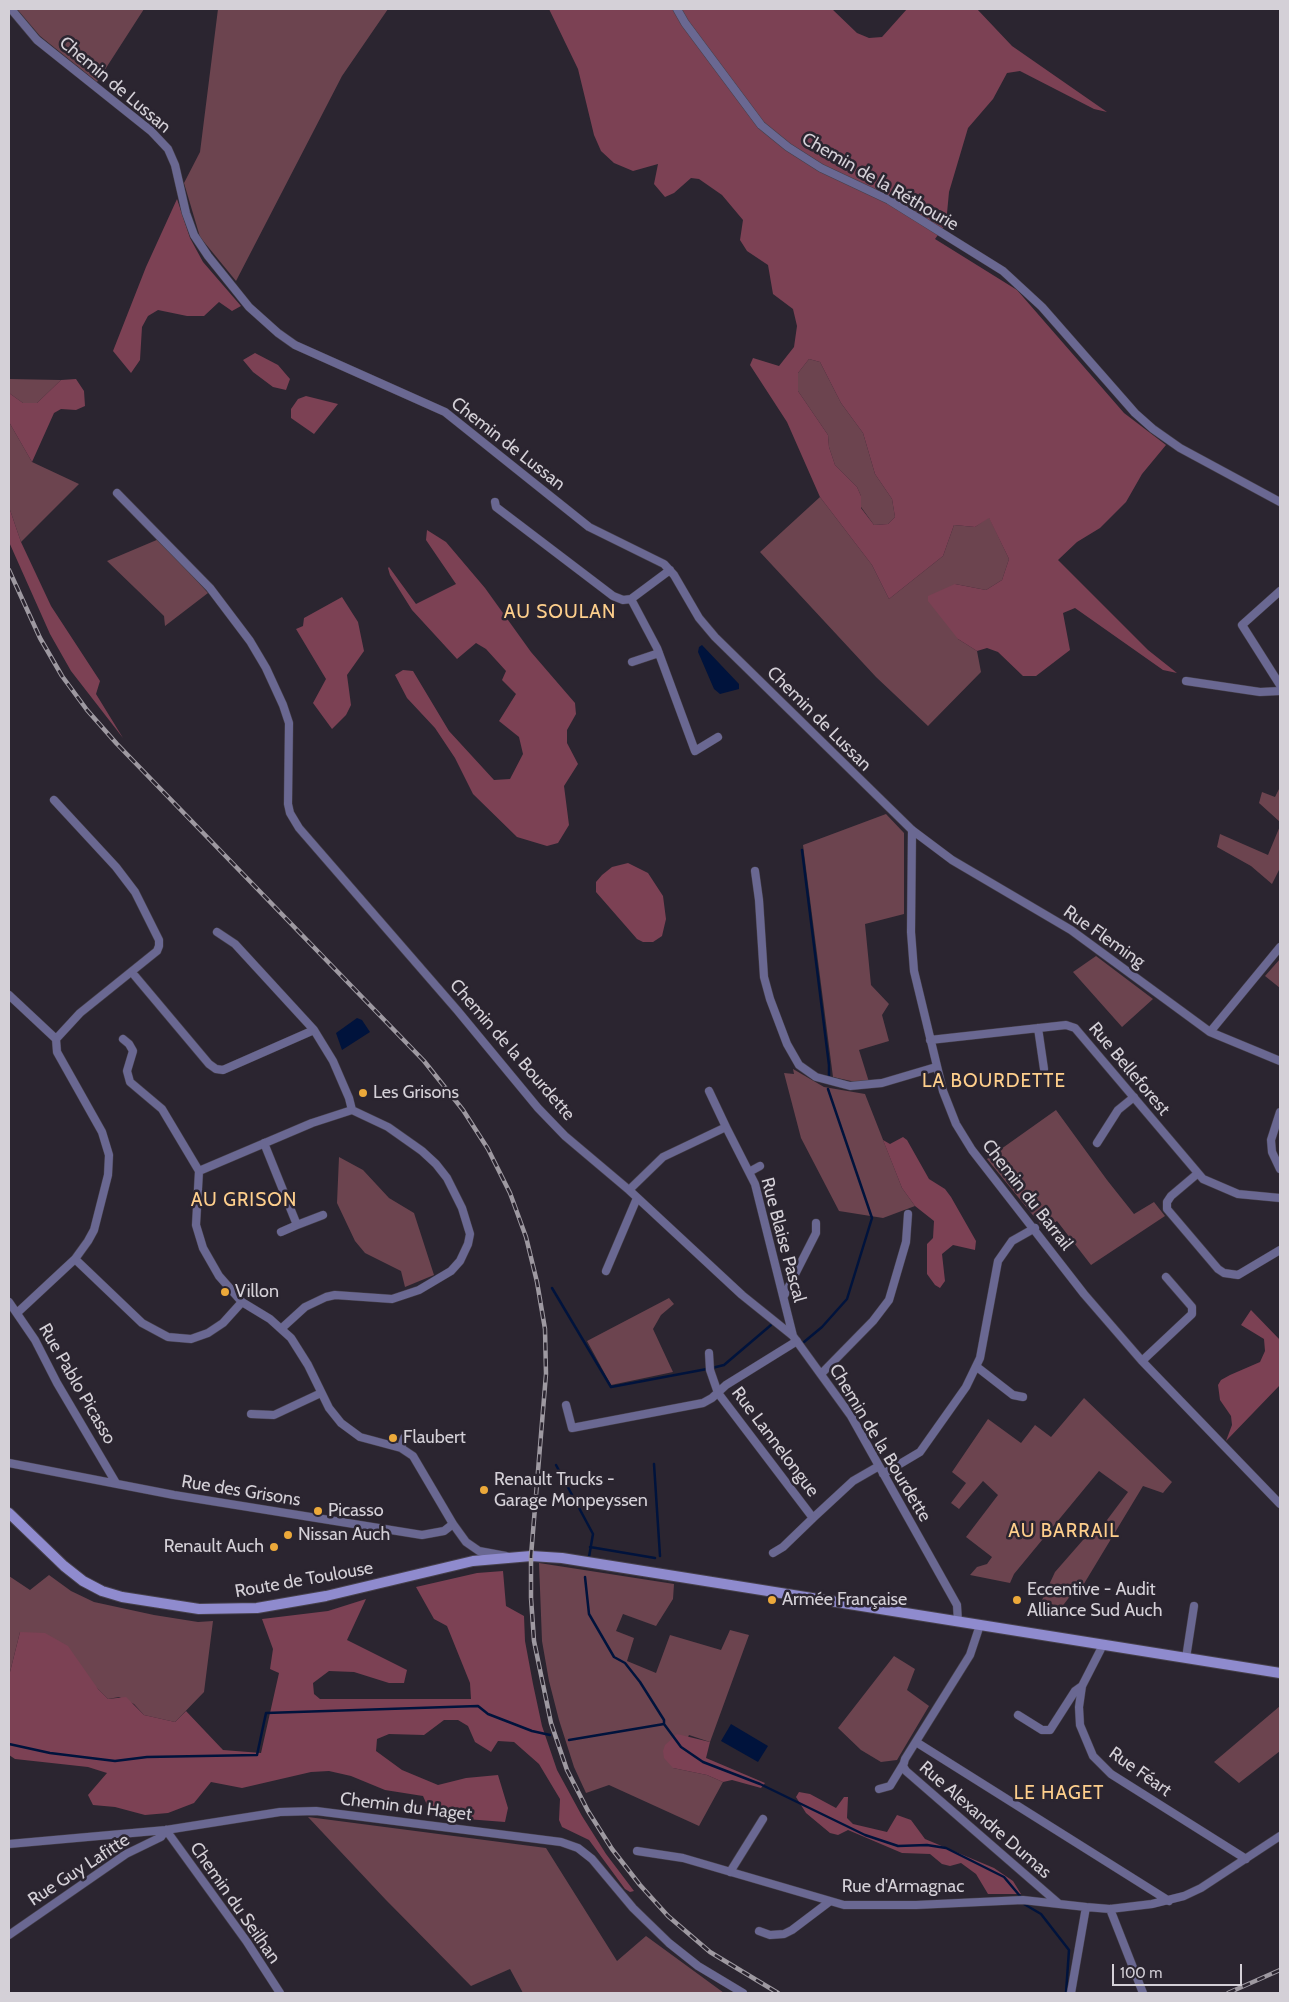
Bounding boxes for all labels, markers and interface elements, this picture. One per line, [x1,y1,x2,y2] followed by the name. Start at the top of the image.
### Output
[55,32,175,138] street label: Chemin de Lussan
[798,128,962,236] street label: Chemin de la Réthourie
[447,393,569,495] street label: Chemin de Lussan
[503,601,617,623] district label: AU SOULAN
[762,662,876,776] street label: Chemin de Lussan
[1059,901,1149,973] street label: Rue Fleming
[445,975,579,1125] street label: Chemin de la Bourdette
[1084,1018,1174,1120] street label: Rue Belleforest
[921,1070,1067,1092] district label: LA BOURDETTE
[373,1082,459,1104] place label: Les Grisons
[357,1087,369,1099] marker: Les Grisons
[977,1135,1077,1255] street label: Chemin du Barrail
[756,1175,810,1305] street label: Rue Blaise Pascal
[190,1189,298,1211] district label: AU GRISON
[235,1281,279,1303] place label: Villon
[219,1286,231,1298] marker: Villon
[34,1320,120,1448] street label: Rue Pablo Picasso
[824,1360,936,1526] street label: Chemin de la Bourdette
[727,1383,823,1501] street label: Rue Lannelongue
[403,1427,466,1449] place label: Flaubert
[387,1432,399,1444] marker: Flaubert
[494,1469,648,1512] place label: Renault Trucks - Garage Monpeyssen
[180,1471,302,1511] street label: Rue des Grisons
[478,1484,490,1496] marker: Renault Trucks - Garage Monpeyssen
[328,1500,384,1522] place label: Picasso
[312,1505,324,1517] marker: Picasso
[1007,1520,1121,1542] district label: AU BARRAIL
[298,1524,390,1546] place label: Nissan Auch
[282,1529,294,1541] marker: Nissan Auch
[164,1536,264,1558] place label: Renault Auch
[268,1541,280,1553] marker: Renault Auch
[233,1557,375,1603] street label: Route de Toulouse
[1027,1579,1162,1622] place label: Eccentive - Audit Alliance Sud Auch
[782,1589,907,1611] place label: Armée Française
[766,1594,778,1606] marker: Armée Française
[1011,1594,1023,1606] marker: Eccentive - Audit Alliance Sud Auch
[1104,1743,1176,1801] street label: Rue Féart
[915,1757,1055,1883] street label: Rue Alexandre Dumas
[1013,1782,1105,1804] district label: LE HAGET
[339,1788,473,1826] street label: Chemin du Haget
[24,1829,134,1911] street label: Rue Guy Lafitte
[185,1838,285,1968] street label: Chemin du Seilhan
[842,1876,964,1898] street label: Rue d'Armagnac
[1114,1954,1244,1986] scale bar
[1120,1964,1162,1982] text: 100 m

